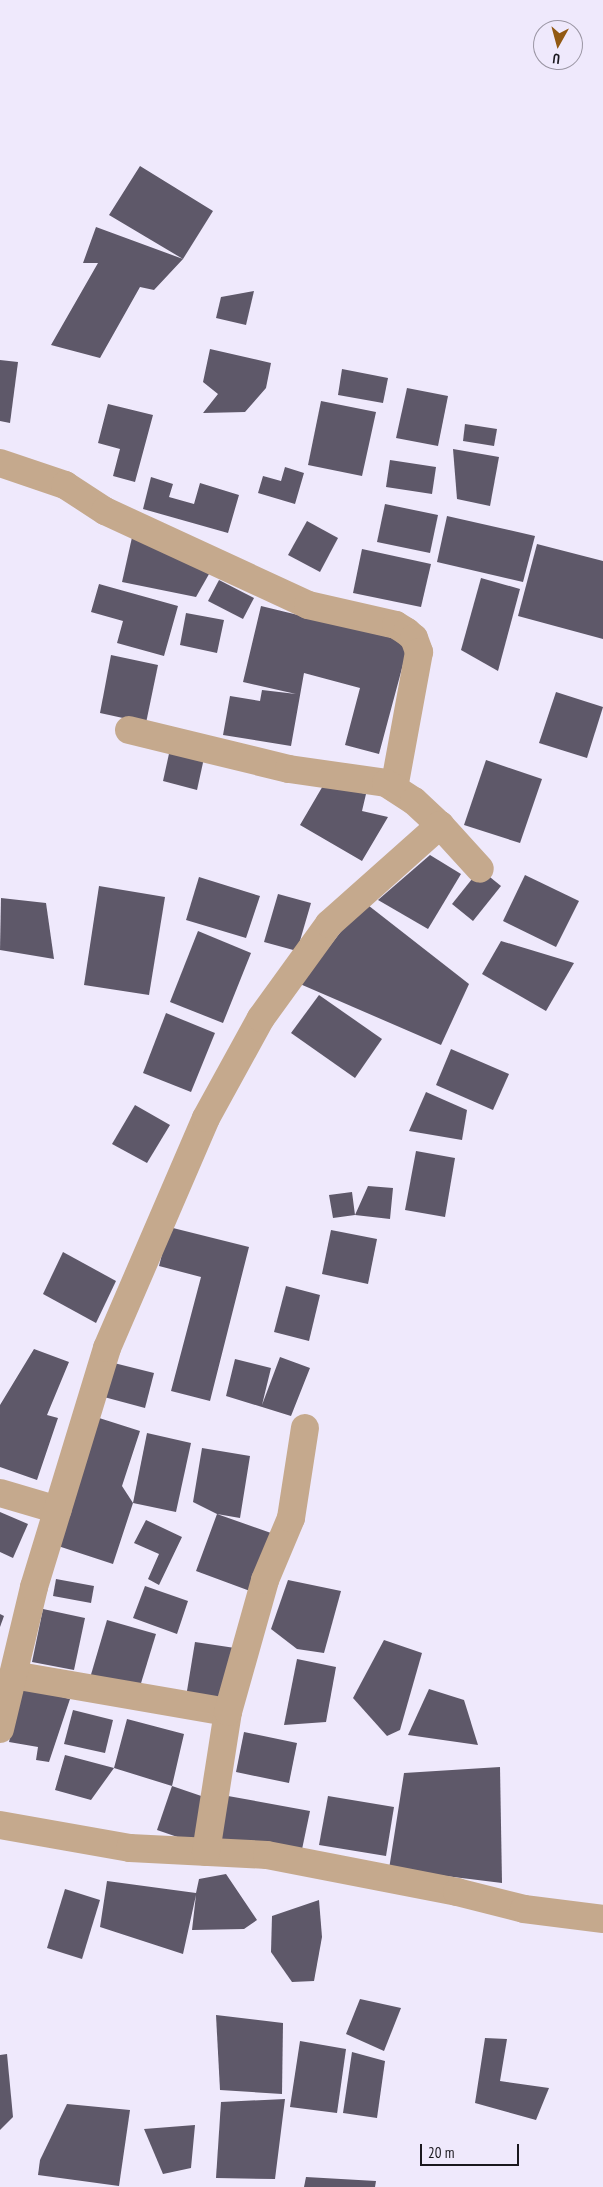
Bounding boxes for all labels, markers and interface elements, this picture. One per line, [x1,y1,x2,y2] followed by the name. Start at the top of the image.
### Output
[533,20,583,70] north arrow
[552,50,561,68] text: U
[423,2134,522,2166] scale bar
[428,2143,454,2162] text: 20 m

